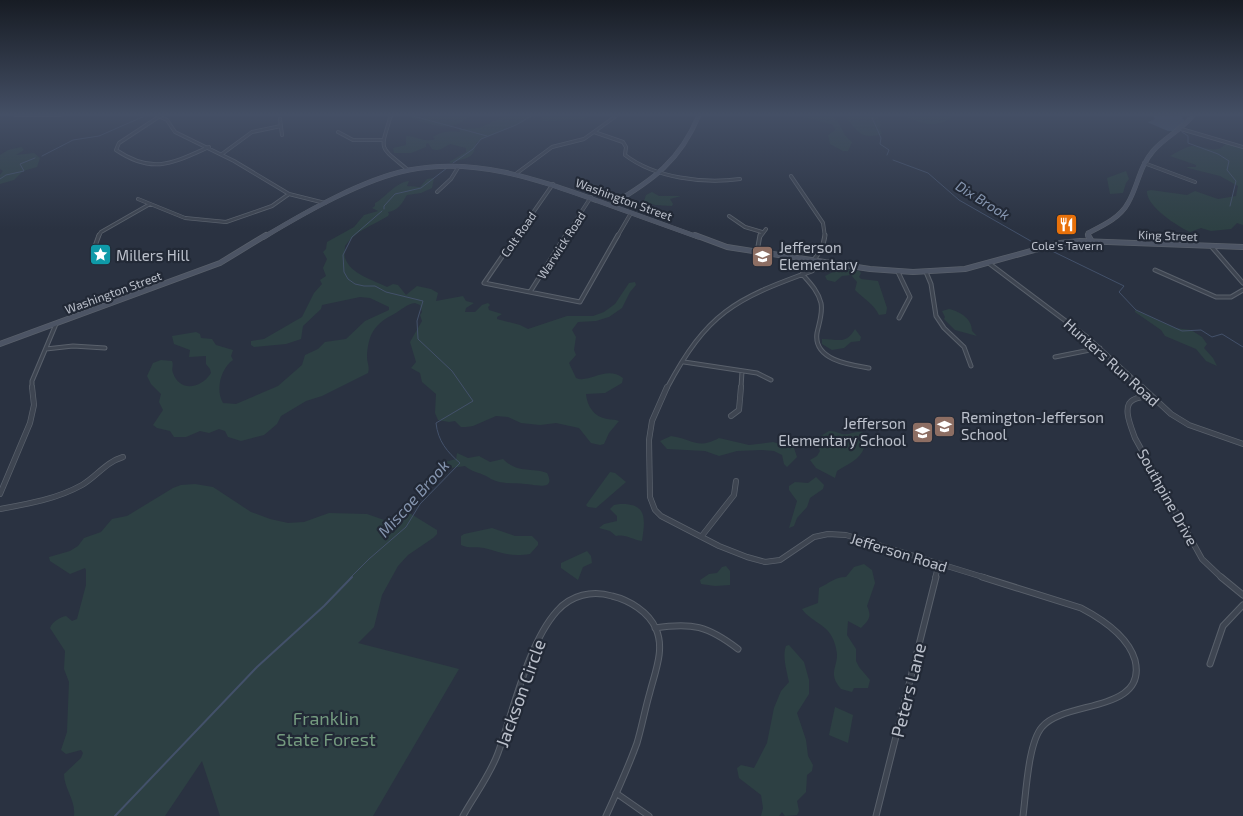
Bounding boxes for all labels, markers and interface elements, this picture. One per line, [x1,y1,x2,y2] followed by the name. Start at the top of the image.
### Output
[574,175,675,223] street label: Washington Street
[953,177,1013,223] water label: Dix Brook
[497,209,539,259] street label: Colt Road
[534,209,588,281] street label: Warwick Road
[1055,212,1079,236] restaurant icon: Cole's Tavern
[1138,227,1199,243] street label: King Street
[779,238,858,273] place label: Jefferson Elementary
[1031,238,1103,252] place label: Cole's Tavern
[88,243,112,267] place icon: Millers Hill
[751,244,775,268] school or university icon: Jefferson Elementary
[116,246,190,264] place label: Millers Hill
[63,268,164,316] street label: Washington Street
[1060,314,1164,410] street label: Hunters Run Road
[961,408,1104,443] place label: Remington-Jefferson School
[778,414,907,449] place label: Jefferson Elementary School
[933,414,957,438] school or university icon: Remington-Jefferson School
[910,420,934,444] school or university icon: Jefferson Elementary School
[1134,445,1202,549] street label: Southpine Drive
[373,455,453,541] water label: Miscoe Brook
[848,529,950,575] street label: Jefferson Road
[490,636,550,750] street label: Jackson Circle
[886,641,930,739] street label: Peters Lane
[276,707,376,750] park label: Franklin State Forest

